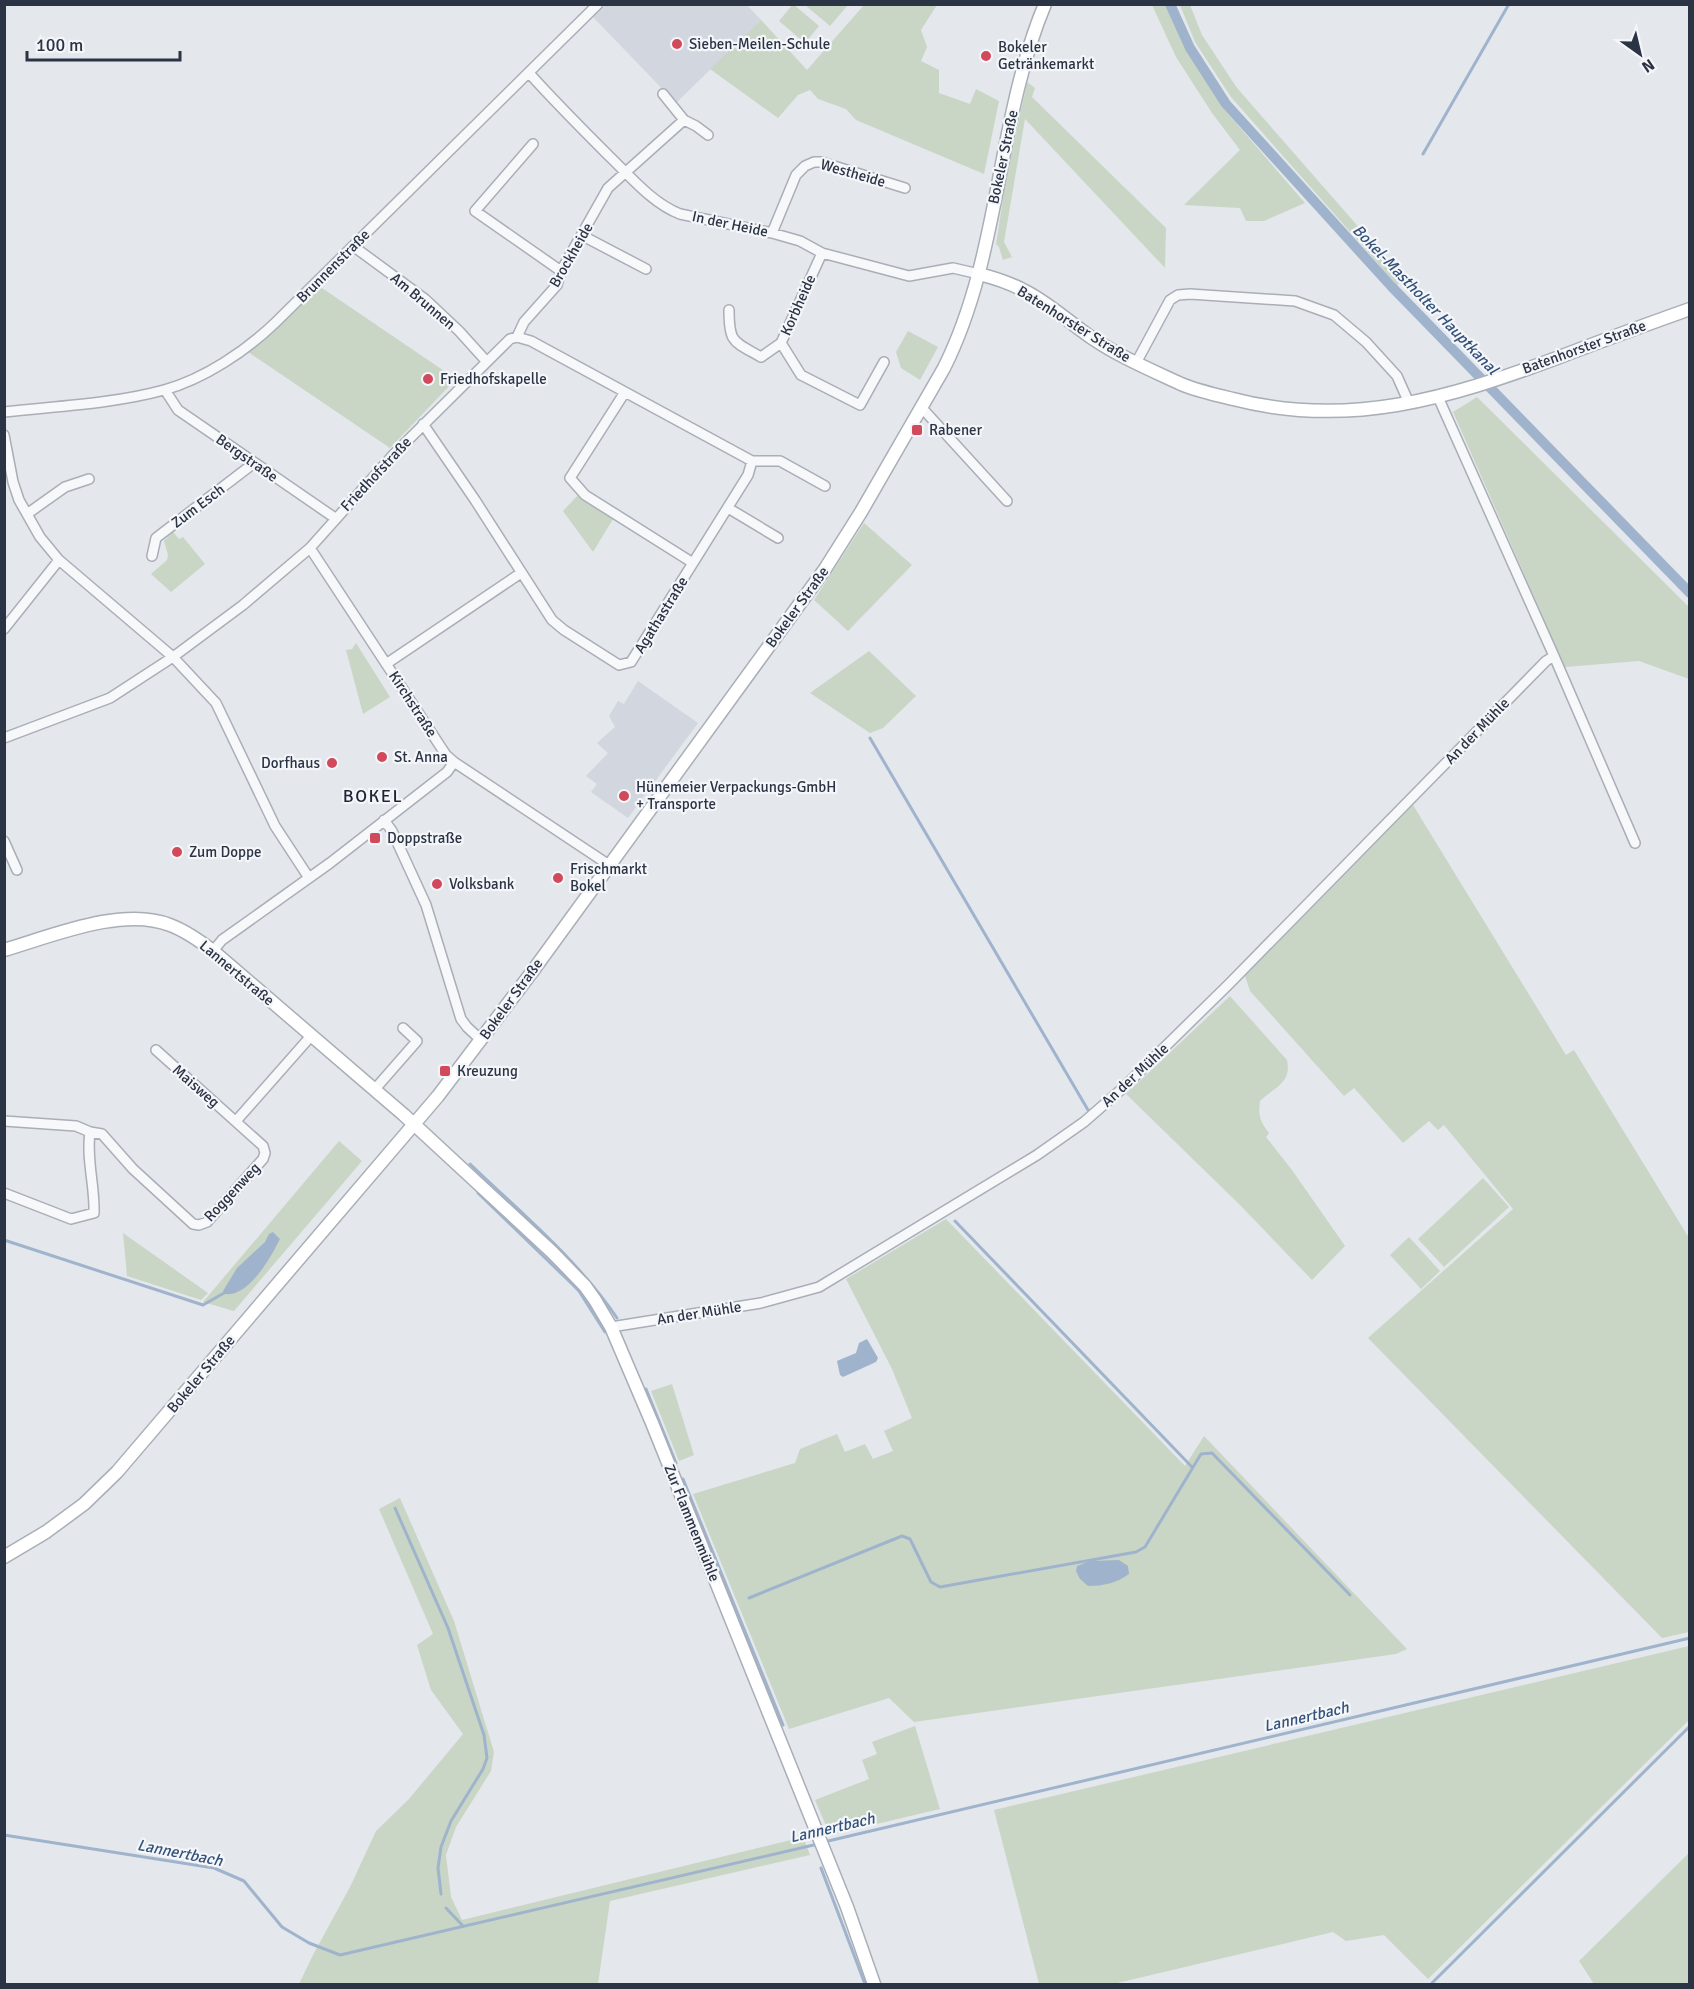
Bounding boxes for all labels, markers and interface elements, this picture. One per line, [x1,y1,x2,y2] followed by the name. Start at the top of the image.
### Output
[27,24,180,62] scale bar
[1610,24,1670,84] north arrow
[36,34,83,56] text: 100 m
[689,35,830,53] place label: Sieben-Meilen-Schule
[670,37,684,51] marker: Sieben-Meilen-Schule
[998,38,1094,73] place label: Bokeler Getränkemarkt
[979,49,993,63] marker: Bokeler Getränkemarkt
[1638,54,1658,77] text: N
[984,108,1022,206] street label: Bokeler Straße
[818,155,888,191] street label: Westheide
[690,207,770,241] street label: In der Heide
[545,219,597,291] street label: Brockheide
[1348,220,1503,380] water label: Bokel-Mastholter Hauptkanal
[293,226,373,306] street label: Brunnenstraße
[387,269,459,333] street label: Am Brunnen
[777,272,819,338] street label: Korbheide
[1014,282,1134,366] street label: Batenhorster Straße
[1520,316,1648,378] street label: Batenhorster Straße
[440,370,547,388] place label: Friedhofskapelle
[421,372,435,386] marker: Friedhofskapelle
[929,421,983,439] place label: Rabener
[910,423,924,437] marker: Rabener
[213,430,281,486] street label: Bergstraße
[337,433,415,515] street label: Friedhofstraße
[168,480,228,532] street label: Zum Esch
[762,563,832,651] street label: Bokeler Straße
[630,573,692,657] street label: Agathastraße
[385,668,441,740] street label: Kirchstraße
[1441,694,1513,768] street label: An der Mühle
[394,748,448,766] place label: St. Anna
[375,750,389,764] marker: St. Anna
[261,754,320,772] place label: Dorfhaus
[325,756,339,770] marker: Dorfhaus
[636,778,836,813] place label: Hünemeier Verpackungs-GmbH + Transporte
[343,785,403,807] district label: BOKEL
[617,789,631,803] marker: Hünemeier Verpackungs-GmbH + Transporte
[387,829,462,847] place label: Doppstraße
[368,831,382,845] marker: Doppstraße
[189,843,261,861] place label: Zum Doppe
[170,845,184,859] marker: Zum Doppe
[570,860,647,895] place label: Frischmarkt Bokel
[551,871,565,885] marker: Frischmarkt Bokel
[449,875,515,893] place label: Volksbank
[430,877,444,891] marker: Volksbank
[196,937,278,1009] street label: Lannertstraße
[476,955,546,1043] street label: Bokeler Straße
[1098,1039,1172,1111] street label: An der Mühle
[169,1061,223,1111] street label: Maisweg
[457,1062,518,1080] place label: Kreuzung
[438,1064,452,1078] marker: Kreuzung
[200,1159,264,1225] street label: Roggenweg
[656,1297,742,1329] street label: An der Mühle
[163,1332,239,1416] street label: Bokeler Straße
[660,1462,724,1584] street label: Zur Flammenmühle
[1262,1697,1352,1736] water label: Lannertbach
[788,1808,878,1847] water label: Lannertbach
[136,1835,225,1871] water label: Lannertbach

